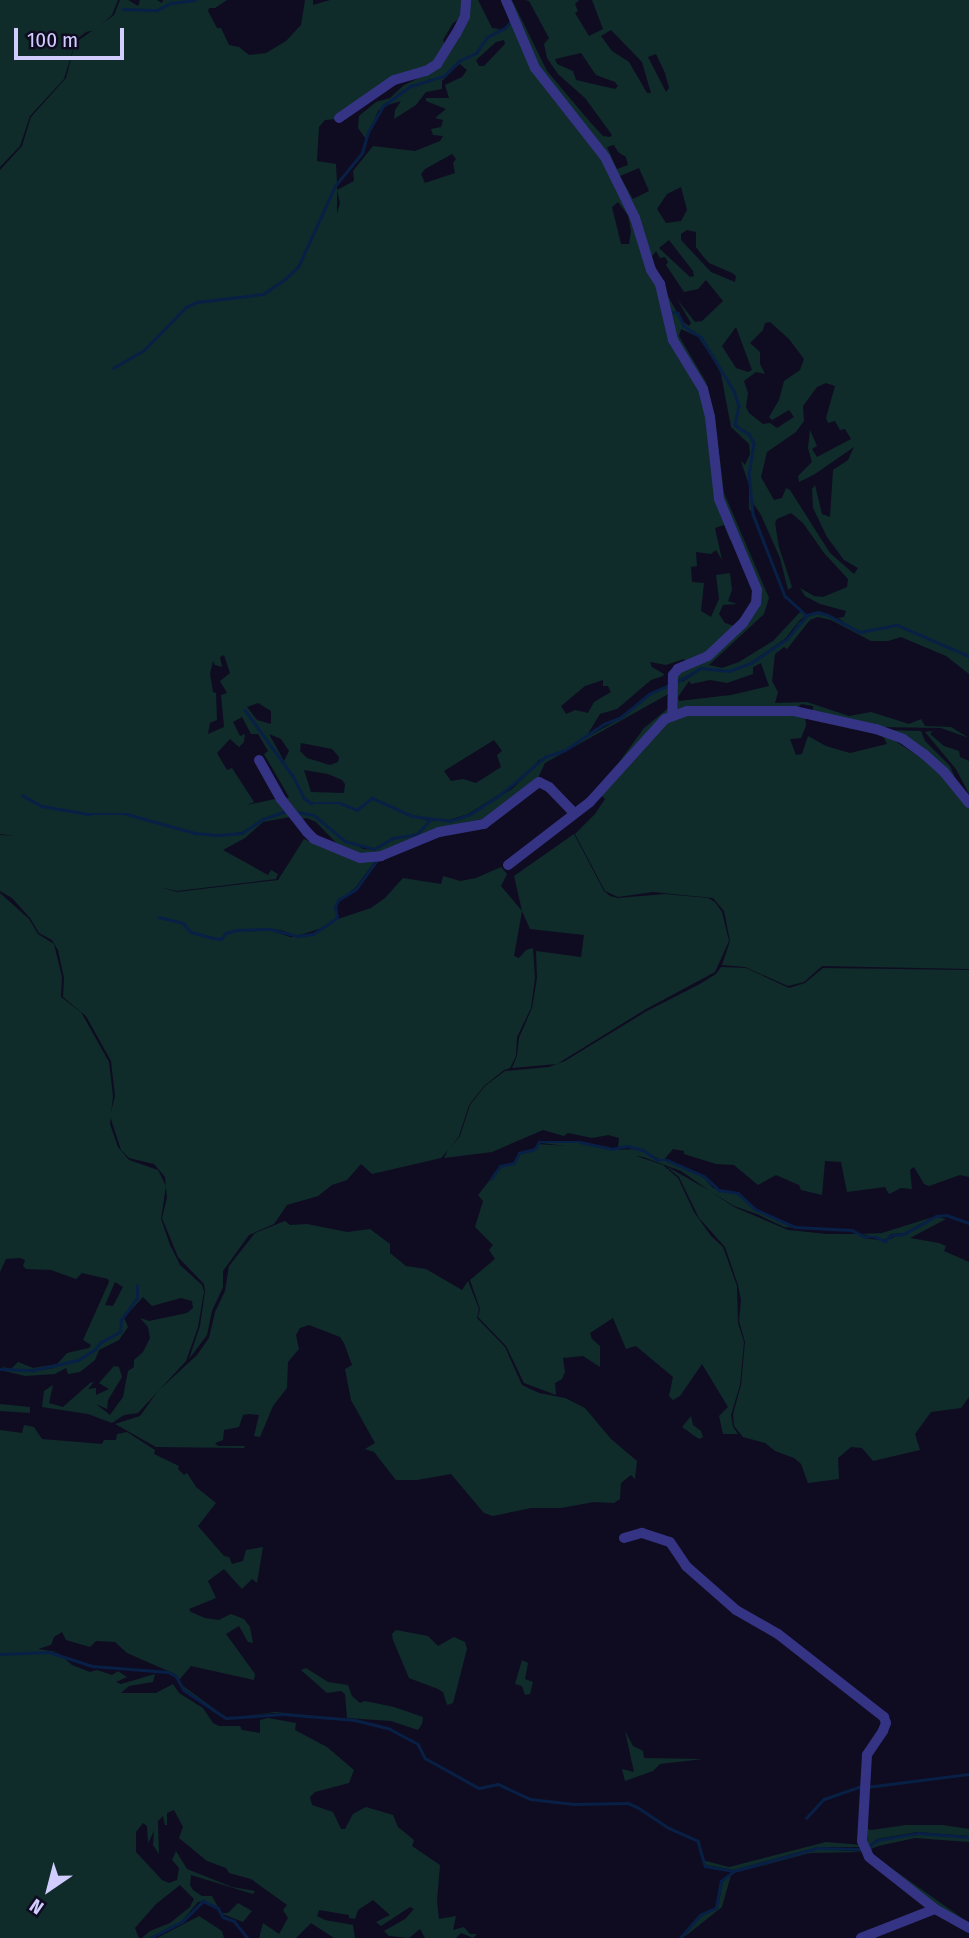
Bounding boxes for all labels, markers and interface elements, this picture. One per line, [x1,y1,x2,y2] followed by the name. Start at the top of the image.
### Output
[18,14,128,58] scale bar
[27,27,78,53] text: 100 m
[14,1854,84,1924] north arrow
[25,1894,48,1919] text: N

